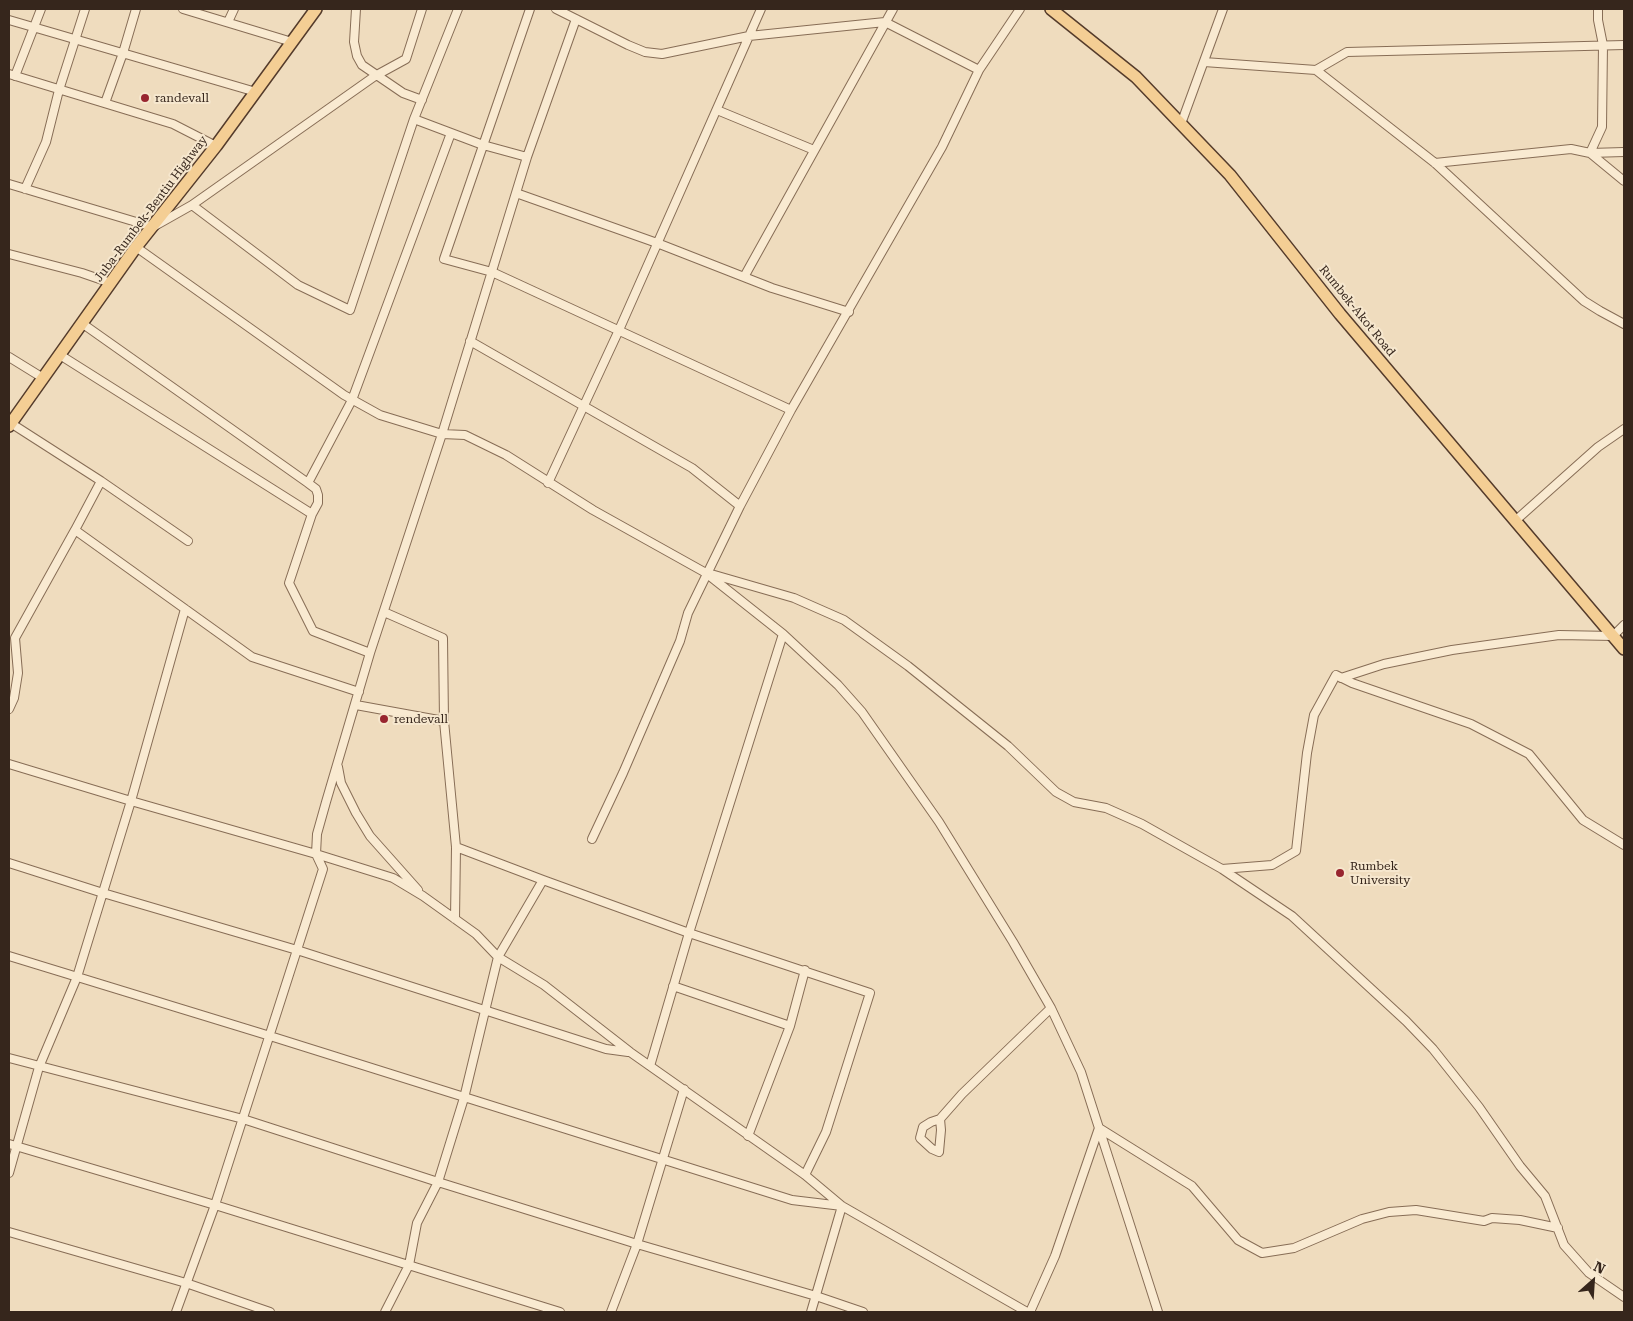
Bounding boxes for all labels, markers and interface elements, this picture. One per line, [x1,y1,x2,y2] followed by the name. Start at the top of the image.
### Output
[155,91,209,105] place label: randevall
[139,92,151,104] marker: randevall
[91,133,211,285] street label: Juba-Rumbek-Bentiu Highway
[1316,263,1398,359] street label: Rumbek-Akot Road
[394,712,448,726] place label: rendevall
[378,713,390,725] marker: rendevall
[1350,859,1410,887] place label: Rumbek University
[1334,867,1346,879] marker: Rumbek University
[1568,1256,1618,1306] north arrow
[1591,1258,1608,1277] text: N

